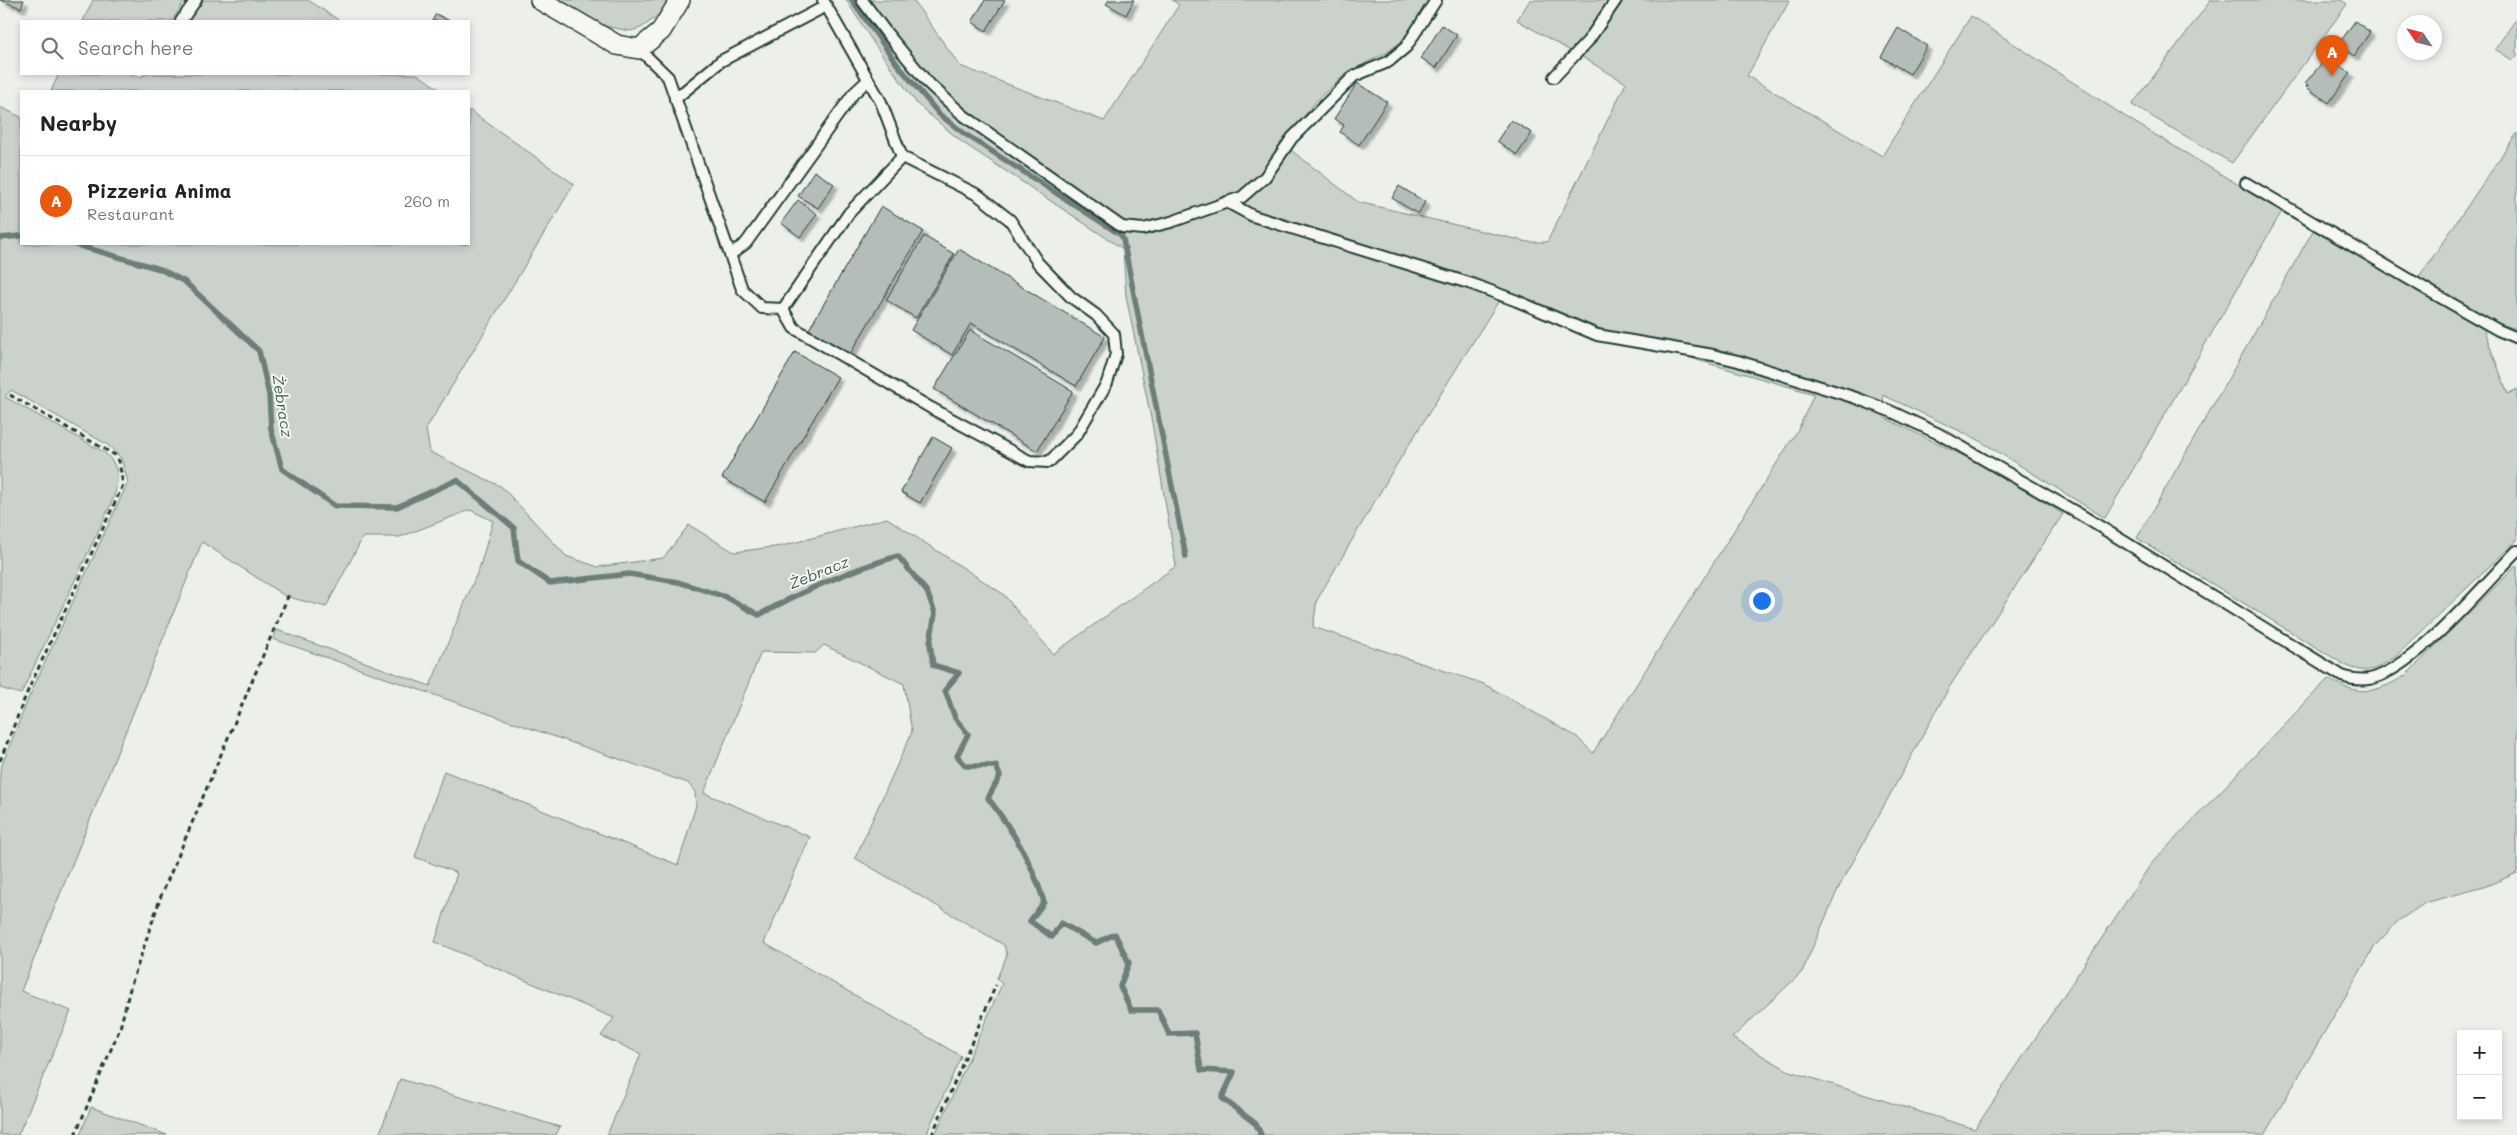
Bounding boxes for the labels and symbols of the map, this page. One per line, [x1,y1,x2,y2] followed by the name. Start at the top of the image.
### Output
[2397,15,2442,60] north arrow
[2316,35,2348,76] pin: A
[268,373,298,439] water label: Żebracz
[786,551,852,593] water label: Żebracz
[1749,588,1775,614] your location

